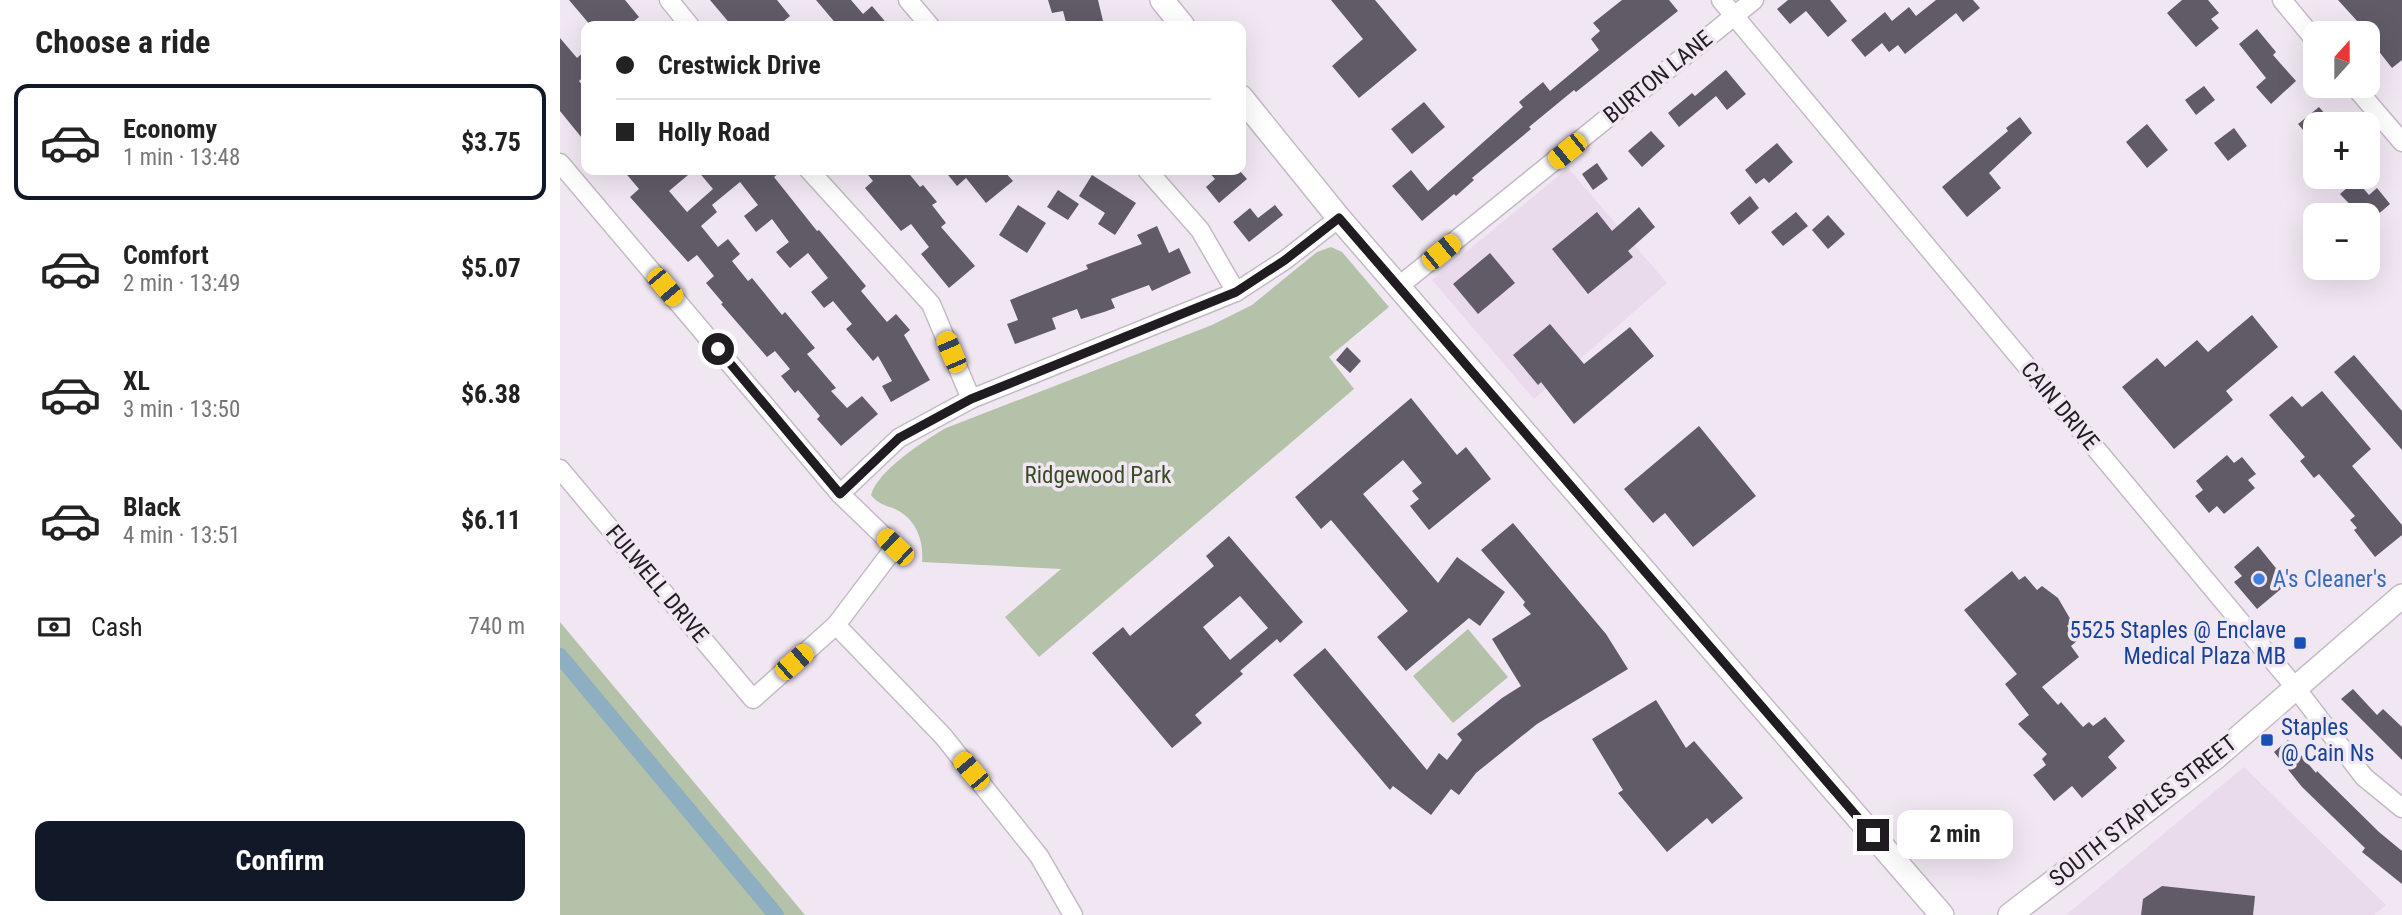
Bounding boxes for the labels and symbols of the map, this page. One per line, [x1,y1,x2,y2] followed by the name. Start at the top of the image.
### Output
[2303,21,2380,98] north arrow
[1598,25,1718,129] street label: BURTON LANE
[1545,130,1590,172] car
[1419,231,1464,273] car
[644,264,687,310] car
[934,329,969,375] car
[702,333,734,365] route start
[2015,356,2105,456] street label: CAIN DRIVE
[1025,462,1172,489] park label: Ridgewood Park
[600,520,714,648] street label: FULWELL DRIVE
[873,525,918,569] car
[2273,566,2387,593] place label: A's Cleaner's
[2251,571,2267,587] marker: A's Cleaner's
[2070,617,2286,670] place label: 5525 Staples @ Enclave Medical Plaza MB
[2292,635,2308,651] marker: 5525 Staples @ Enclave Medical Plaza MB
[772,640,817,684] car
[2281,714,2374,767] place label: Staples @ Cain Ns
[2044,730,2242,892] street label: SOUTH STAPLES STREET
[2259,732,2275,748] marker: Staples @ Cain Ns
[950,748,993,794] car
[1898,810,2013,860] callout: 2 min
[1857,819,1889,851] route end

